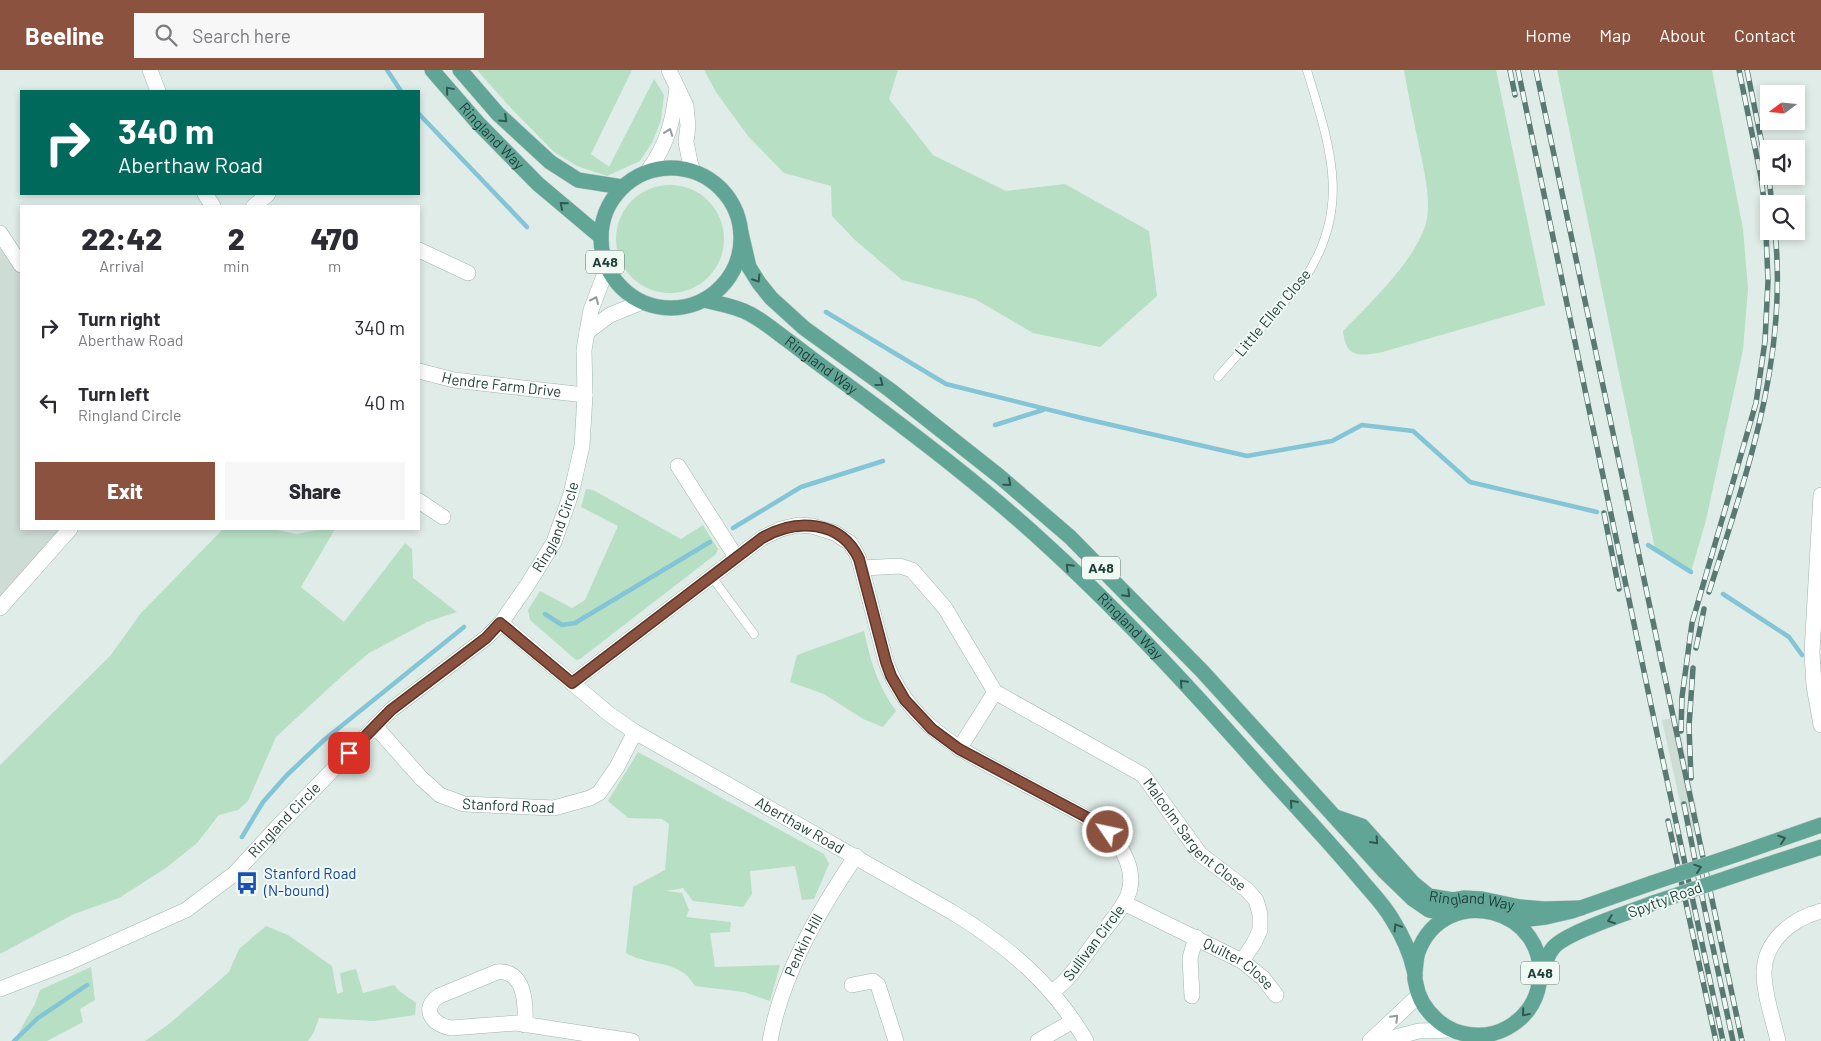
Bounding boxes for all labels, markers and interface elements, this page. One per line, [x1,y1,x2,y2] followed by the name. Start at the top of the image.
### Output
[134,13,484,58] search box
[25,21,104,50] text: Beeline
[152,21,180,49] icon: search
[192,24,291,47] text: Search here
[1525,24,1571,46] text: Home
[1599,24,1631,46] text: Map
[1659,24,1706,46] text: About
[1734,24,1796,46] text: Contact
[1760,85,1805,130] north arrow
[1760,85,1805,240] map controls
[447,87,455,96] one-way arrow
[456,98,529,173] street label: Ringland Way
[118,109,214,151] text: 340 m
[35,110,100,175] icon: right
[499,114,508,123] one-way arrow
[663,128,673,136] one-way arrow
[1760,140,1805,185] button: sound
[118,151,263,177] text: Aberthaw Road
[1760,195,1805,240] button: search
[560,202,569,211] one-way arrow
[81,220,162,256] text: 22:42
[228,220,245,256] text: 2
[310,220,359,256] text: 470
[586,250,624,273] road number: A48
[99,256,144,275] text: Arrival
[223,256,249,275] text: min
[328,256,341,275] text: m
[1230,265,1314,360] street label: Little Ellen Close
[750,273,760,282] one-way arrow
[589,296,599,305] one-way arrow
[78,307,160,330] text: Turn right
[35,314,63,342] icon: right
[354,316,405,339] text: 340 m
[78,330,184,349] text: Aberthaw Road
[782,331,862,398] street label: Ringland Way
[440,367,563,400] street label: Hendre Farm Drive
[874,377,884,386] one-way arrow
[78,382,149,405] text: Turn left
[35,389,63,417] icon: left
[364,391,405,414] text: 40 m
[78,405,181,424] text: Ringland Circle
[35,462,215,520] button: Exit
[225,462,405,520] button: Share
[1002,478,1011,487] one-way arrow
[528,480,582,575] street label: Ringland Circle
[1082,556,1120,579] road number: A48
[1066,564,1075,573] one-way arrow
[1094,588,1167,663] street label: Ringland Way
[1121,588,1130,597] one-way arrow
[1180,679,1189,688] one-way arrow
[328,732,370,774] pin
[335,739,363,767] icon: arrive
[1140,774,1250,894] street label: Malcolm Sargent Close
[244,778,324,861] street label: Ringland Circle
[752,792,847,857] street label: Aberthaw Road
[462,794,555,816] street label: Stanford Road
[1290,799,1299,808] one-way arrow
[1081,805,1133,857] position arrow
[1369,835,1378,844] one-way arrow
[1778,835,1786,845] one-way arrow
[263,864,357,899] place label: Stanford Road (N-bound)
[1693,864,1702,874] one-way arrow
[234,870,260,896] bus stop icon: Stanford Road (N-bound)
[1625,877,1704,921] street label: Spytty Road
[1428,886,1516,914] street label: Ringland Way
[1059,901,1128,984] street label: Sullivan Circle
[780,910,826,979] street label: Penkin Hill
[1607,914,1616,924] one-way arrow
[1394,923,1403,932] one-way arrow
[1200,933,1278,993] street label: Quilter Close
[1521,961,1559,984] road number: A48
[1523,1007,1531,1016] one-way arrow
[1389,1015,1398,1024] one-way arrow

